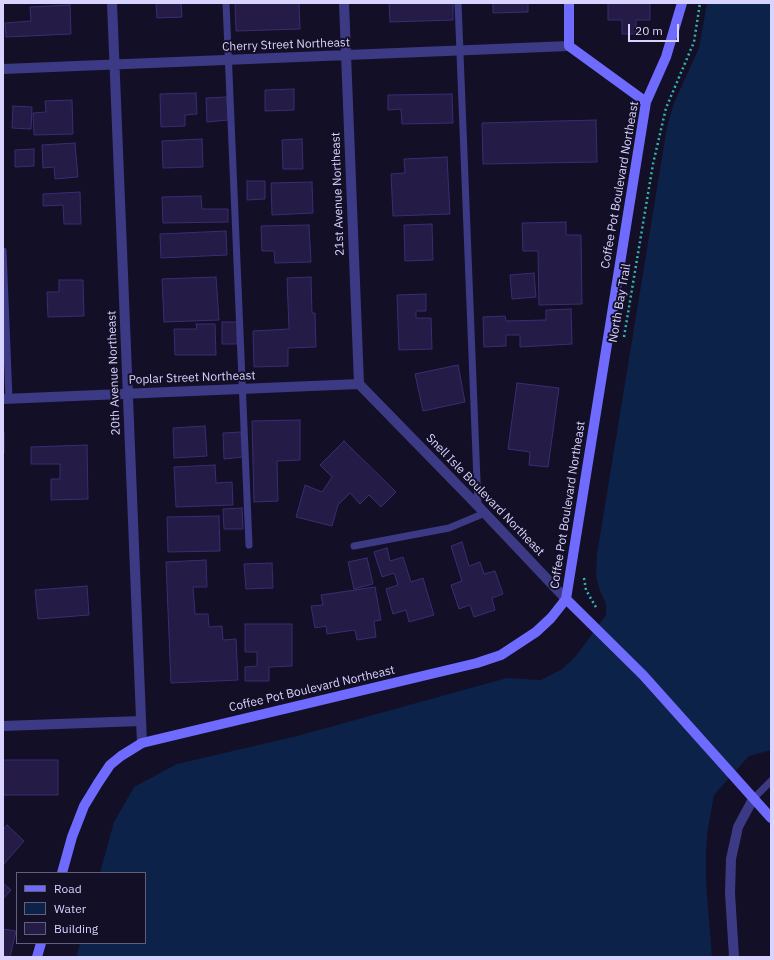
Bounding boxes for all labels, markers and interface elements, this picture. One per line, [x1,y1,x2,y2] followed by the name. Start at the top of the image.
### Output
[630,16,681,42] scale bar
[635,23,663,38] text: 20 m
[222,36,350,54] street label: Cherry Street Northeast
[598,100,642,270] street label: Coffee Pot Boulevard Northeast
[329,132,347,256] street label: 21st Avenue Northeast
[606,262,634,344] street label: North Bay Trail
[105,310,123,436] street label: 20th Avenue Northeast
[128,369,256,387] street label: Poplar Street Northeast
[548,420,588,590] street label: Coffee Pot Boulevard Northeast
[423,431,547,559] street label: Snell Isle Boulevard Northeast
[228,663,396,715] street label: Coffee Pot Boulevard Northeast
[16,872,146,944] legend
[54,881,82,896] text: Road
[54,901,86,916] text: Water
[54,921,98,936] text: Building

